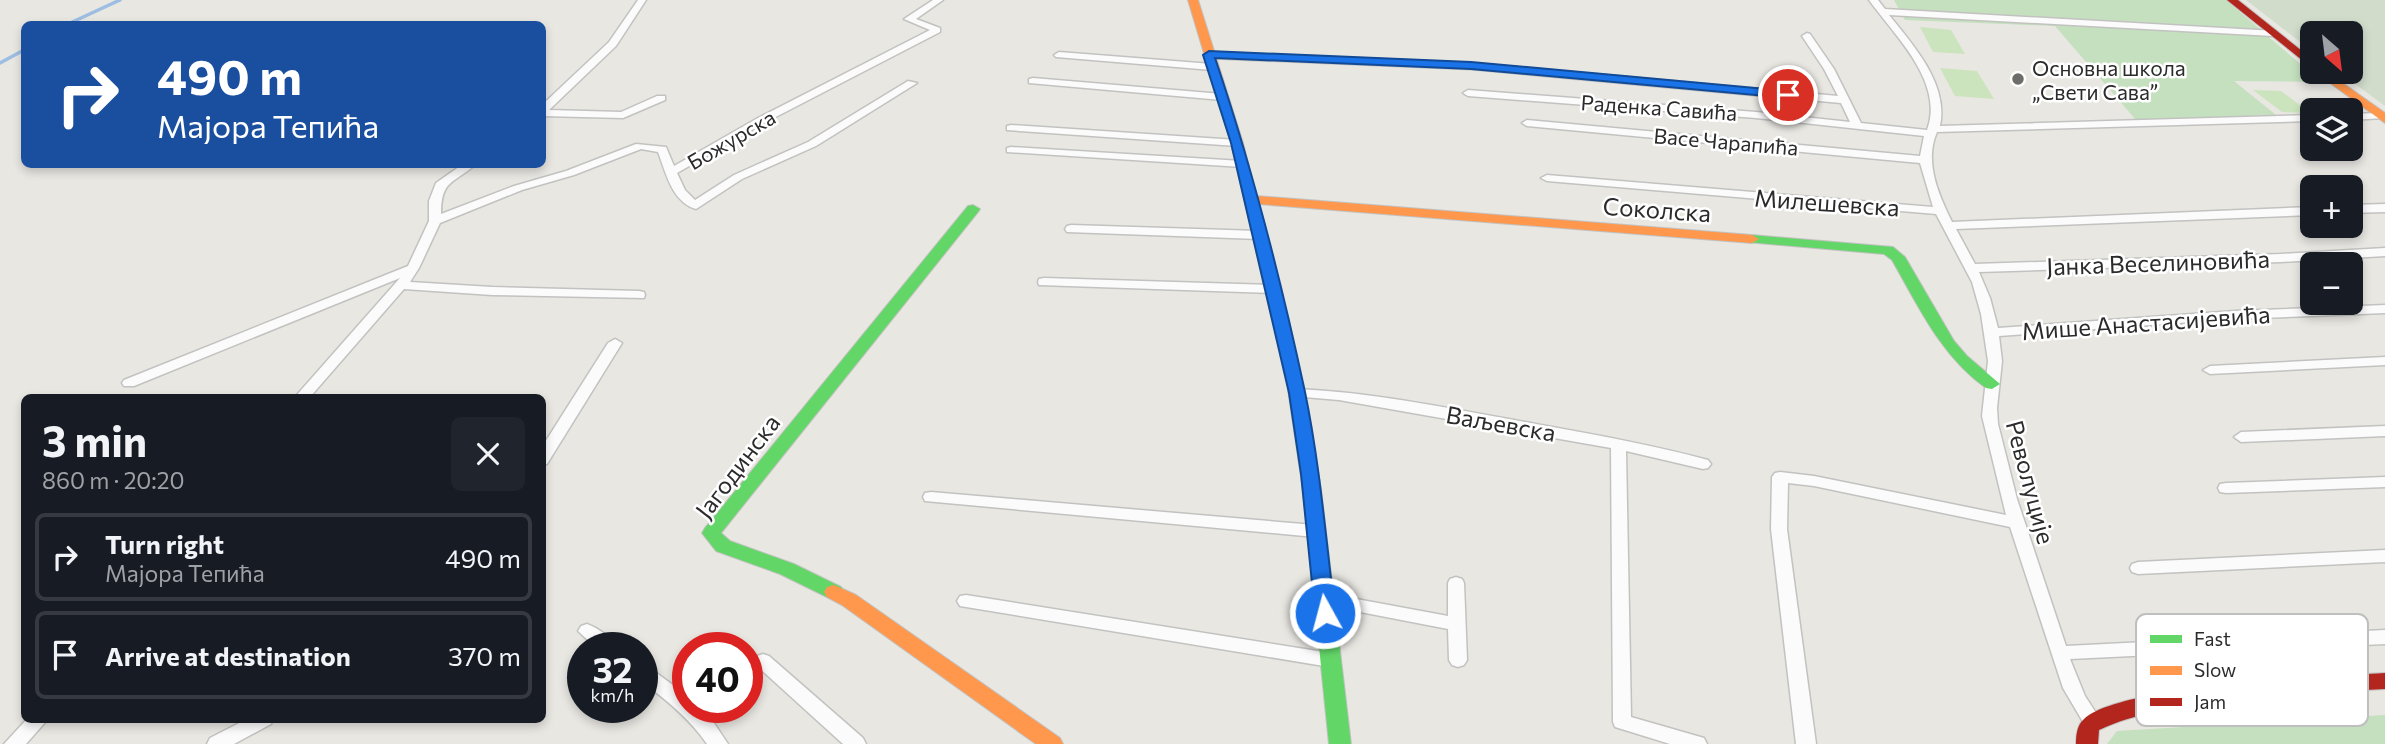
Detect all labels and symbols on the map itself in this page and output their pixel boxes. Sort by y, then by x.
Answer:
north arrow [2300,21,2362,84]
place label: Основна школа „Свети Сава” [2032,55,2186,104]
pin [1758,65,1818,125]
marker: Основна школа „Свети Сава” [2010,71,2026,87]
street label: Раденка Савића [1580,89,1738,125]
street label: Божурска [683,104,779,174]
street label: Васе Чарапића [1653,122,1799,160]
street label: Милешевска [1753,182,1901,222]
street label: Соколска [1602,191,1712,227]
street label: Јанка Веселиновића [2046,244,2270,280]
street label: Мише Анастасијевића [2021,299,2271,345]
street label: Ваљевска [1444,399,1558,447]
street label: Јагодинска [689,408,785,524]
street label: Револуције [2001,417,2061,547]
position arrow [1288,576,1362,650]
legend [2136,614,2368,726]
text: Fast [2194,627,2231,650]
speed limit sign: 40 [672,632,763,723]
text: Slow [2194,658,2236,681]
text: Jam [2194,690,2226,713]

